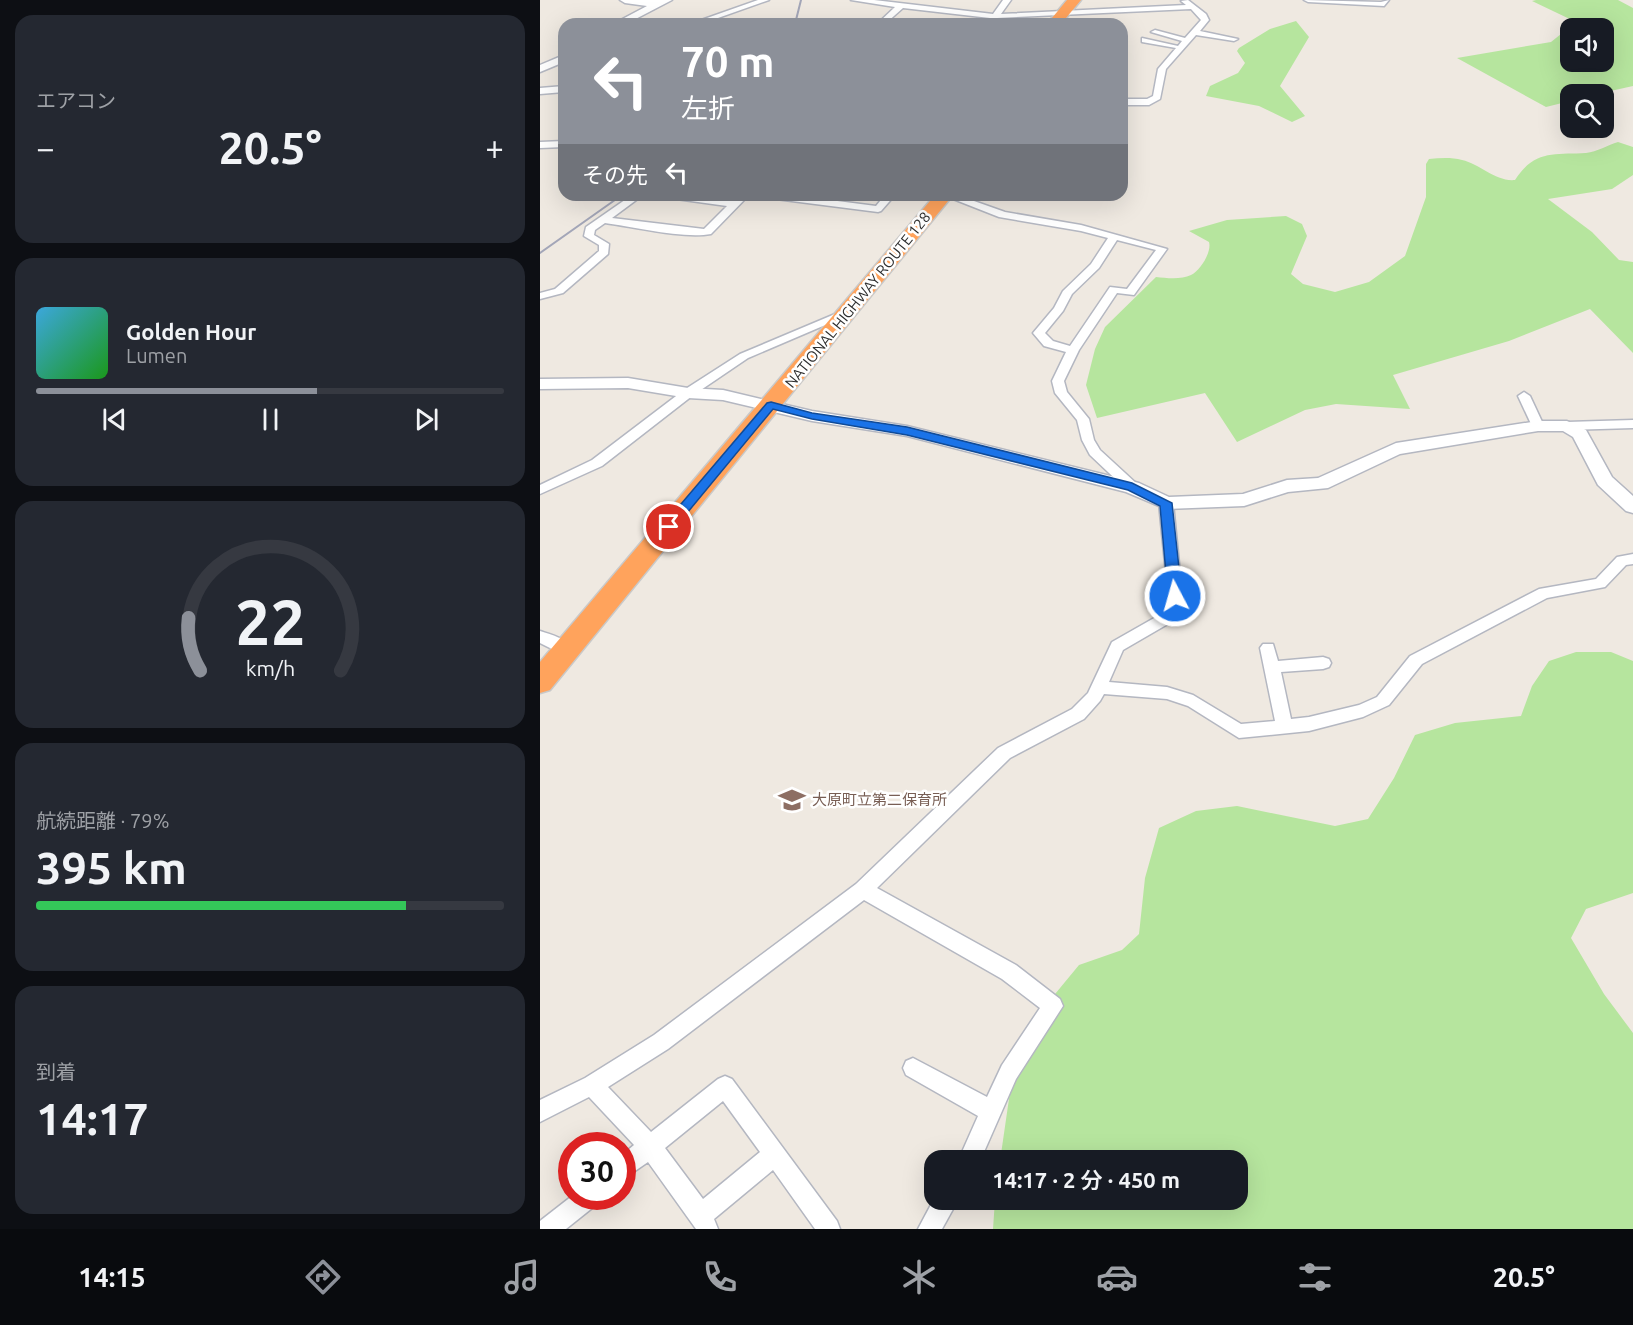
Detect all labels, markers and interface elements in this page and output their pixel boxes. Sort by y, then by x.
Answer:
map controls [1560,18,1614,138]
button: sound [1560,18,1614,72]
text: 70 m [681,38,775,85]
icon: left [582,42,660,120]
button: search [1560,84,1614,138]
text: エアコン [36,89,116,112]
text: 左折 [681,93,735,123]
text: 20.5° [218,122,322,173]
text: − [36,129,55,166]
text: + [485,129,504,166]
icon: left [660,156,693,189]
text: その先 [582,162,648,187]
street label: NATIONAL HIGHWAY ROUTE 128 [781,208,934,391]
text: Golden Hour [126,319,256,344]
text: Lumen [126,344,187,367]
icon: previous [98,403,131,436]
icon: pause [254,403,287,436]
icon: next [410,403,443,436]
pin [643,501,694,552]
icon: arrive [652,510,685,543]
position arrow [1143,564,1207,628]
text: 22 [235,588,305,658]
text: km/h [245,657,295,681]
school or university icon: 大原町立第二保育所 [777,785,807,815]
place label: 大原町立第二保育所 [812,791,947,808]
text: 航続距離 · 79% [36,809,169,832]
text: 395 km [36,842,187,893]
text: 到着 [36,1060,76,1083]
text: 14:17 [36,1093,149,1144]
speed limit sign: 30 [558,1132,636,1210]
text: 14:17 · 2 分 · 450 m [992,1167,1180,1192]
icon: directions [302,1256,344,1298]
icon: music [501,1256,543,1298]
icon: phone [699,1256,741,1298]
icon: climate [898,1256,940,1298]
icon: car [1096,1256,1138,1298]
icon: filters [1294,1256,1336,1298]
text: 14:15 [78,1262,146,1292]
text: 20.5° [1493,1262,1555,1292]

